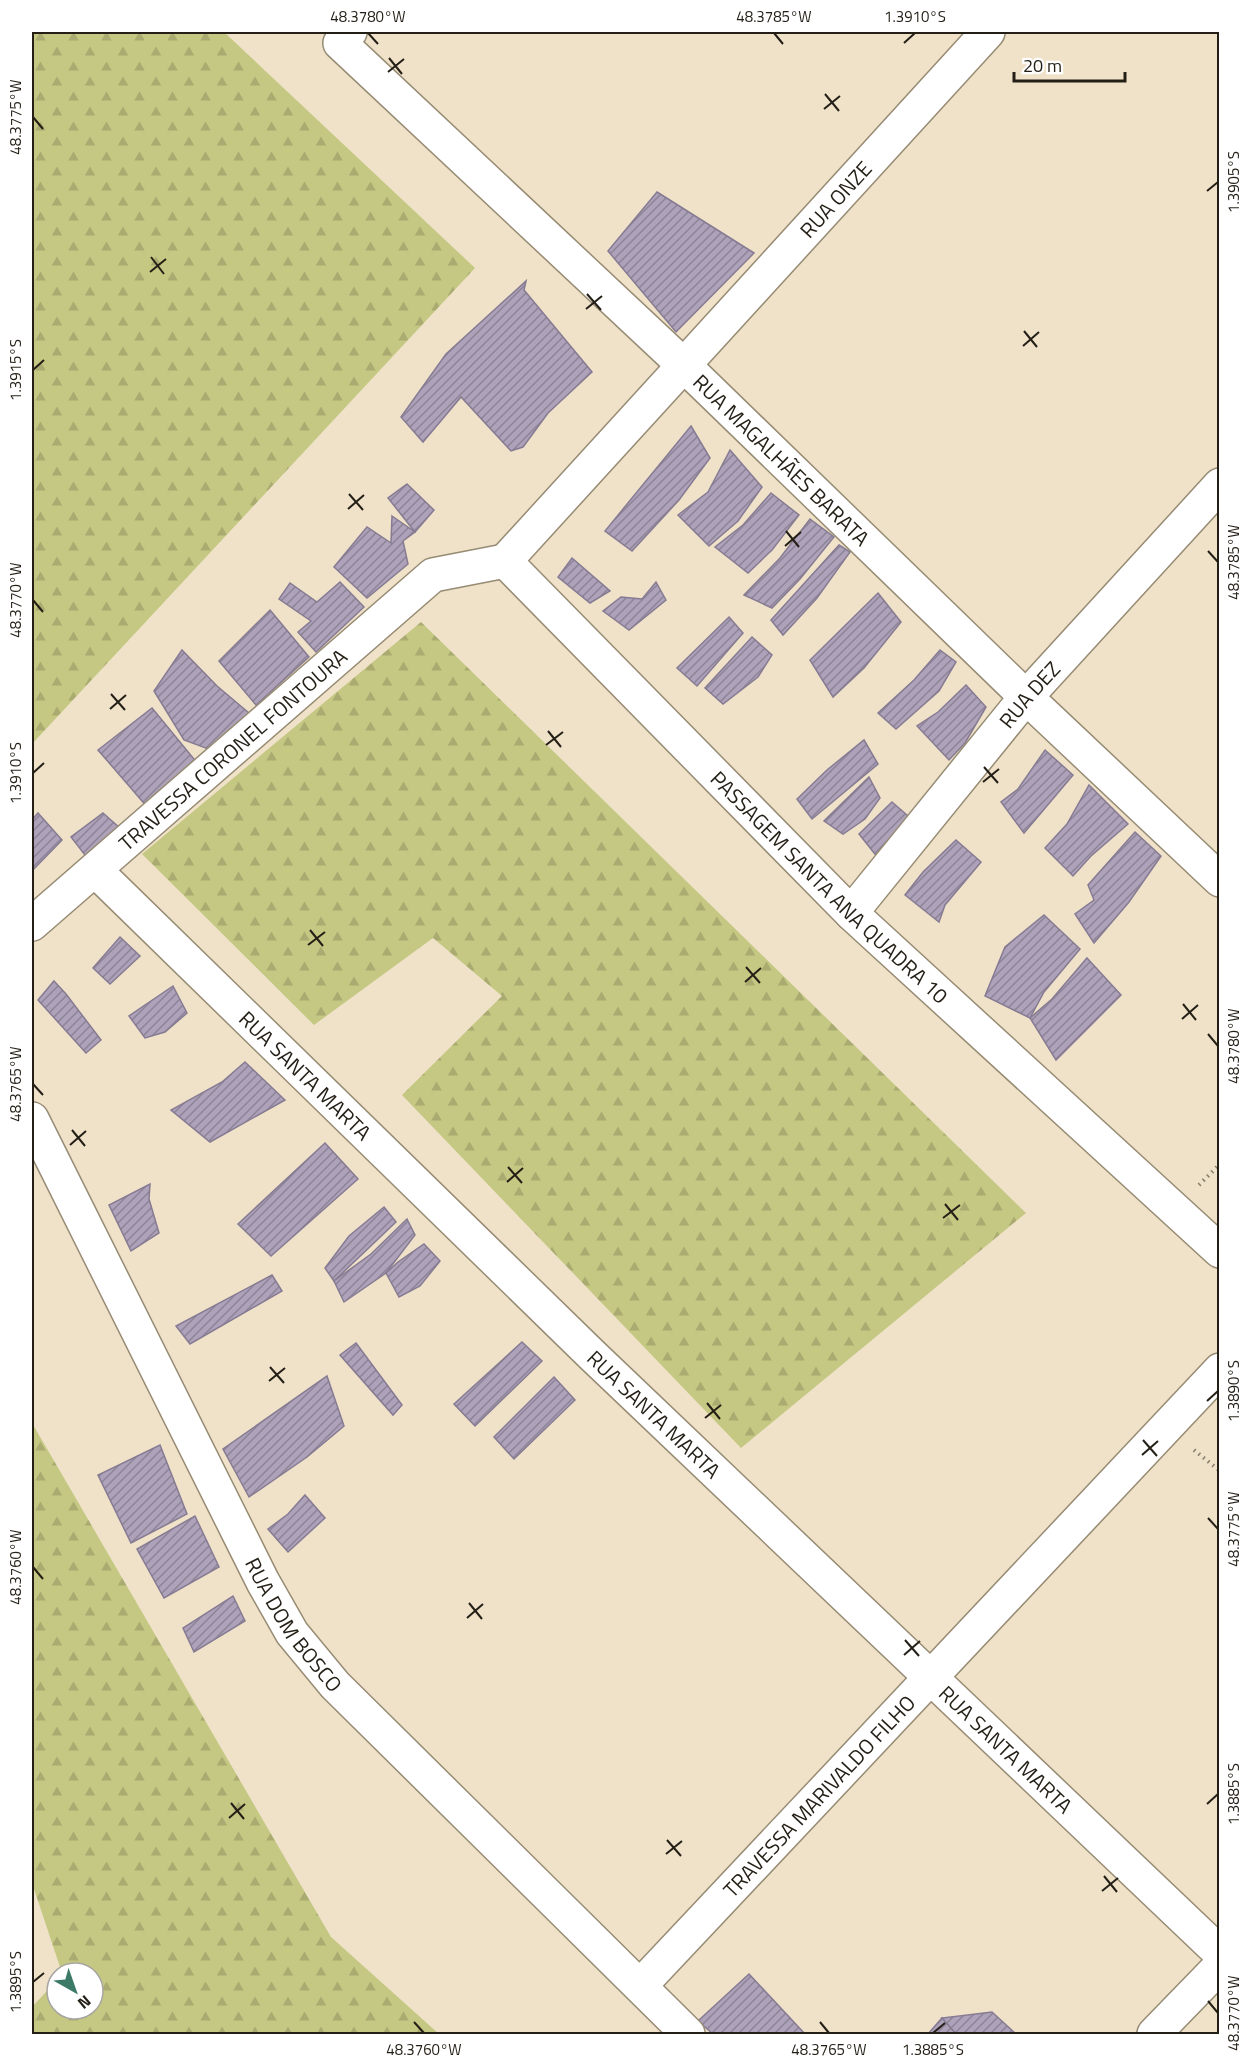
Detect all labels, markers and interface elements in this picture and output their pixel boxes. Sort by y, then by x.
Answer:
text: 48.3780°W [330,5,406,28]
text: 48.3785°W [736,5,812,28]
text: 1.3910°S [884,5,946,28]
scale bar [1014,45,1125,83]
text: 20 m [1023,52,1062,79]
text: 48.3775°W [4,79,27,155]
text: 1.3905°S [1222,151,1245,213]
street label: RUA ONZE [792,153,879,245]
text: 1.3915°S [4,339,27,401]
street label: RUA MAGALHÃES BARATA [686,366,877,554]
text: 48.3785°W [1222,524,1245,600]
text: 48.3770°W [4,562,27,638]
street label: TRAVESSA CORONEL FONTOURA [111,640,354,858]
street label: RUA DEZ [991,654,1067,735]
text: 1.3910°S [4,742,27,804]
street label: PASSAGEM SANTA ANA QUADRA 10 [703,763,956,1011]
street label: RUA SANTA MARTA [232,1003,379,1148]
text: 48.3780°W [1222,1008,1245,1084]
text: 48.3765°W [4,1046,27,1122]
street label: RUA SANTA MARTA [580,1342,728,1486]
text: 1.3890°S [1222,1360,1245,1422]
text: 48.3775°W [1222,1491,1245,1567]
text: 48.3760°W [4,1529,27,1605]
street label: RUA DOM BOSCO [237,1552,350,1699]
street label: RUA SANTA MARTA [932,1678,1080,1821]
street label: TRAVESSA MARIVALDO FILHO [715,1687,923,1905]
text: 1.3885°S [1222,1763,1245,1825]
text: 1.3895°S [4,1951,27,2013]
north arrow [45,1961,105,2021]
text: 48.3770°W [1222,1975,1245,2051]
text: N [73,1990,97,2015]
text: 48.3760°W [386,2038,462,2061]
text: 48.3765°W [791,2038,867,2061]
text: 1.3885°S [902,2038,964,2061]

